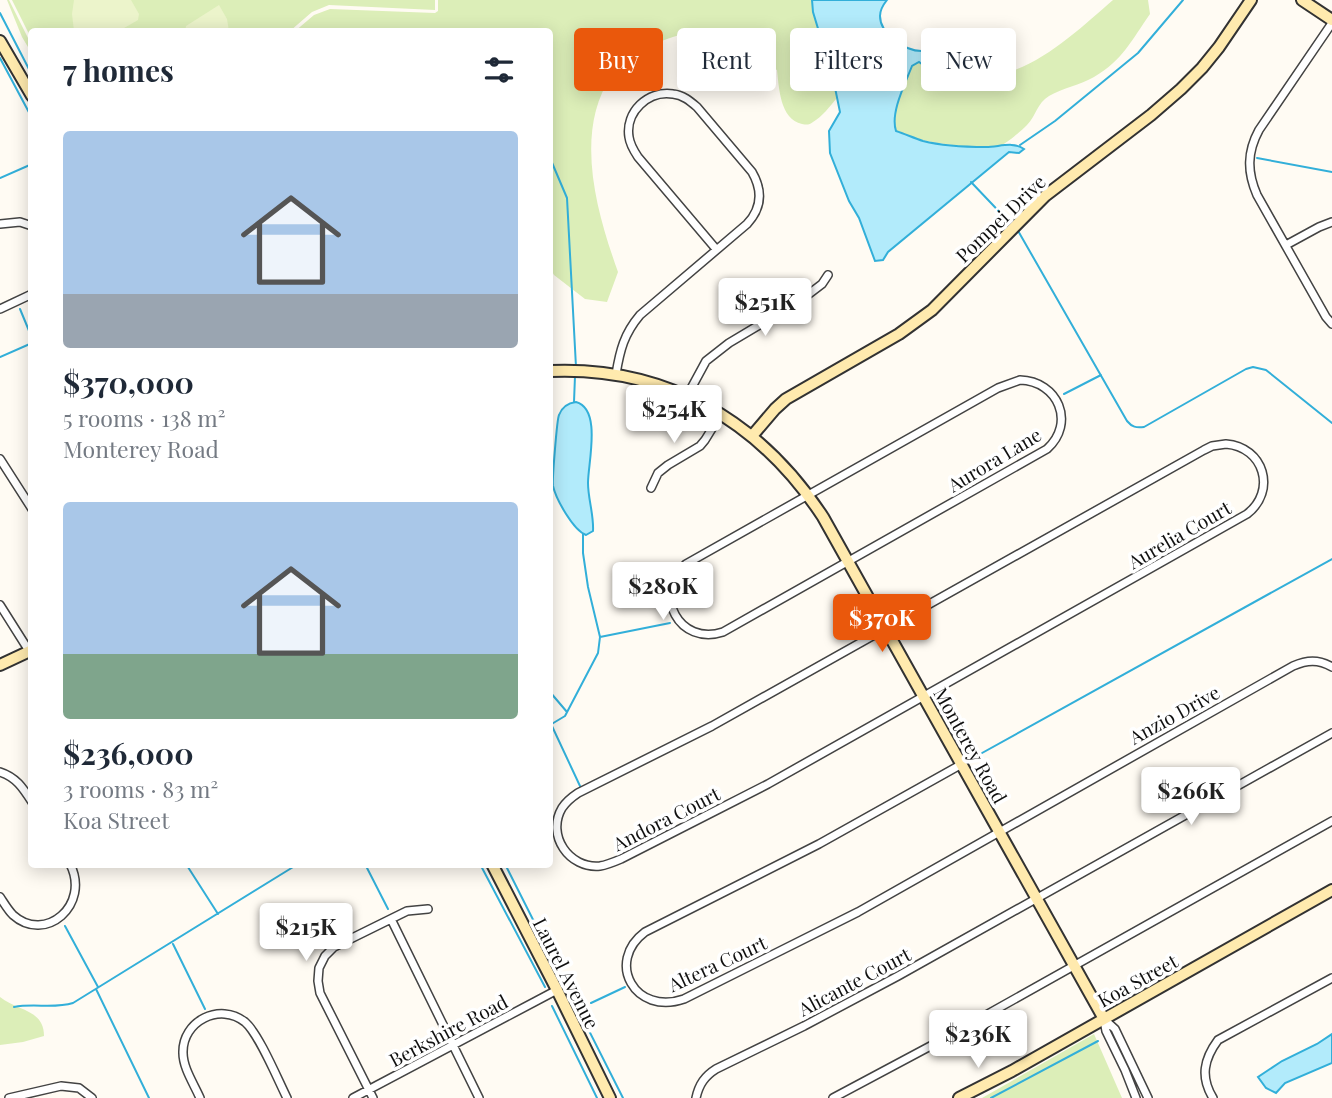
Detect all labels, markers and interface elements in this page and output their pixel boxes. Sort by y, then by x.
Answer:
chip: Buy [574,28,663,91]
chip: Rent [677,28,776,91]
chip: Filters [790,28,907,91]
chip: New [921,28,1016,91]
text: 7 homes [63,50,174,90]
icon: filters [480,51,518,89]
street label: Pompei Drive [949,168,1051,268]
icon: home [228,177,354,303]
pin: $251K [716,278,814,338]
text: $251K [734,285,796,316]
text: $370,000 [63,362,194,402]
pin: $254K [625,386,723,445]
text: $254K [642,392,706,423]
text: 5 rooms · 138 m² [63,402,226,433]
street label: Aurora Lane [941,421,1046,498]
text: Monterey Road [63,433,219,464]
street label: Aurelia Court [1122,494,1235,574]
icon: home [228,548,354,674]
pin: $280K [614,562,712,622]
text: $280K [628,569,698,600]
pin: $370K [833,594,931,654]
text: $370K [849,601,915,632]
street label: Anzio Drive [1123,678,1224,750]
street label: Monterey Road [928,682,1014,808]
text: $236,000 [63,733,194,773]
pin: $266K [1142,768,1240,827]
text: 3 rooms · 83 m² [63,773,218,804]
text: $266K [1157,774,1225,805]
street label: Andora Court [607,780,724,857]
text: Koa Street [63,804,169,835]
pin: $215K [257,904,355,963]
text: $215K [276,910,336,941]
street label: Laurel Avenue [528,913,606,1033]
street label: Altera Court [663,929,771,998]
street label: Alicante Court [792,940,915,1022]
street label: Koa Street [1092,947,1182,1013]
street label: Berkshire Road [384,988,512,1072]
pin: $236K [929,1010,1027,1070]
text: $236K [945,1017,1011,1048]

